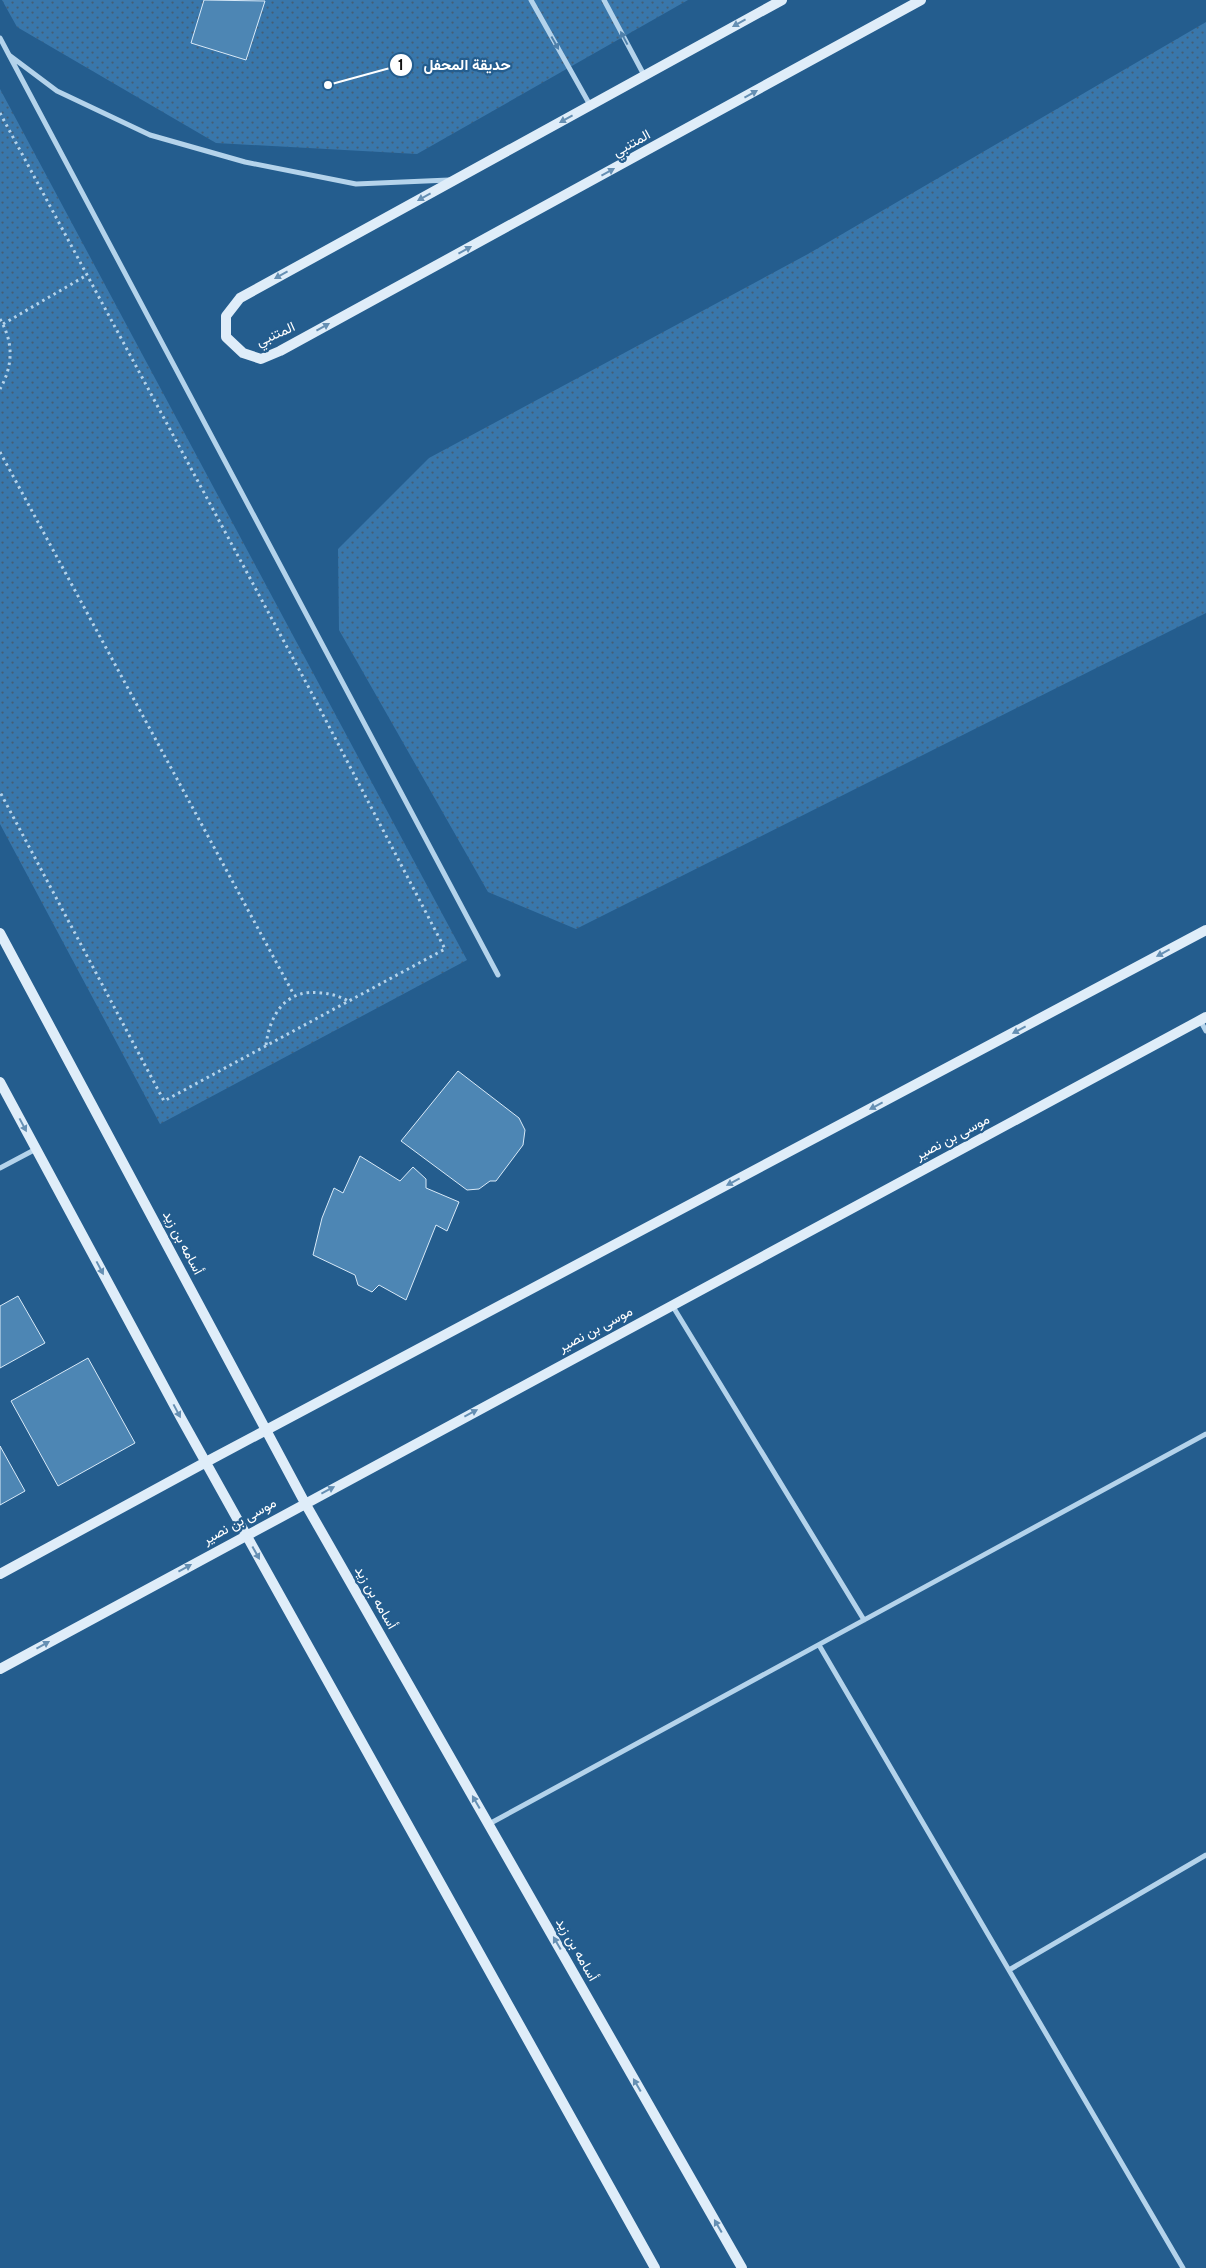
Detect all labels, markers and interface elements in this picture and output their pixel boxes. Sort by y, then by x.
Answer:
one-way arrow [732,19,746,28]
one-way arrow [620,30,628,45]
one-way arrow [551,35,559,50]
callout: حديقة المحفل [388,50,520,80]
text: 1 [398,57,404,76]
text: حديقة المحفل [423,57,511,76]
one-way arrow [744,90,758,98]
one-way arrow [559,114,572,123]
street label: المتنبي [610,127,655,163]
one-way arrow [601,168,615,176]
one-way arrow [416,193,431,201]
one-way arrow [458,246,473,254]
one-way arrow [274,271,288,280]
street label: المتنبي [254,319,299,353]
one-way arrow [316,323,329,332]
one-way arrow [1156,949,1170,957]
one-way arrow [1012,1026,1027,1034]
one-way arrow [869,1102,883,1110]
street label: موسى بن نصير [912,1111,993,1165]
one-way arrow [19,1117,27,1132]
one-way arrow [725,1178,740,1186]
street label: أسامه بن زيد [158,1208,206,1278]
one-way arrow [96,1260,104,1275]
street label: موسى بن نصير [555,1303,636,1357]
one-way arrow [173,1404,181,1418]
one-way arrow [464,1409,479,1417]
one-way arrow [321,1486,336,1494]
street label: موسى بن نصير [199,1495,280,1550]
one-way arrow [252,1545,260,1560]
one-way arrow [179,1563,192,1572]
street label: أسامه بن زيد [350,1563,400,1633]
one-way arrow [36,1641,49,1650]
one-way arrow [472,1795,480,1810]
street label: أسامه بن زيد [551,1915,601,1985]
one-way arrow [552,1937,561,1950]
one-way arrow [633,2077,641,2092]
one-way arrow [713,2219,722,2232]

